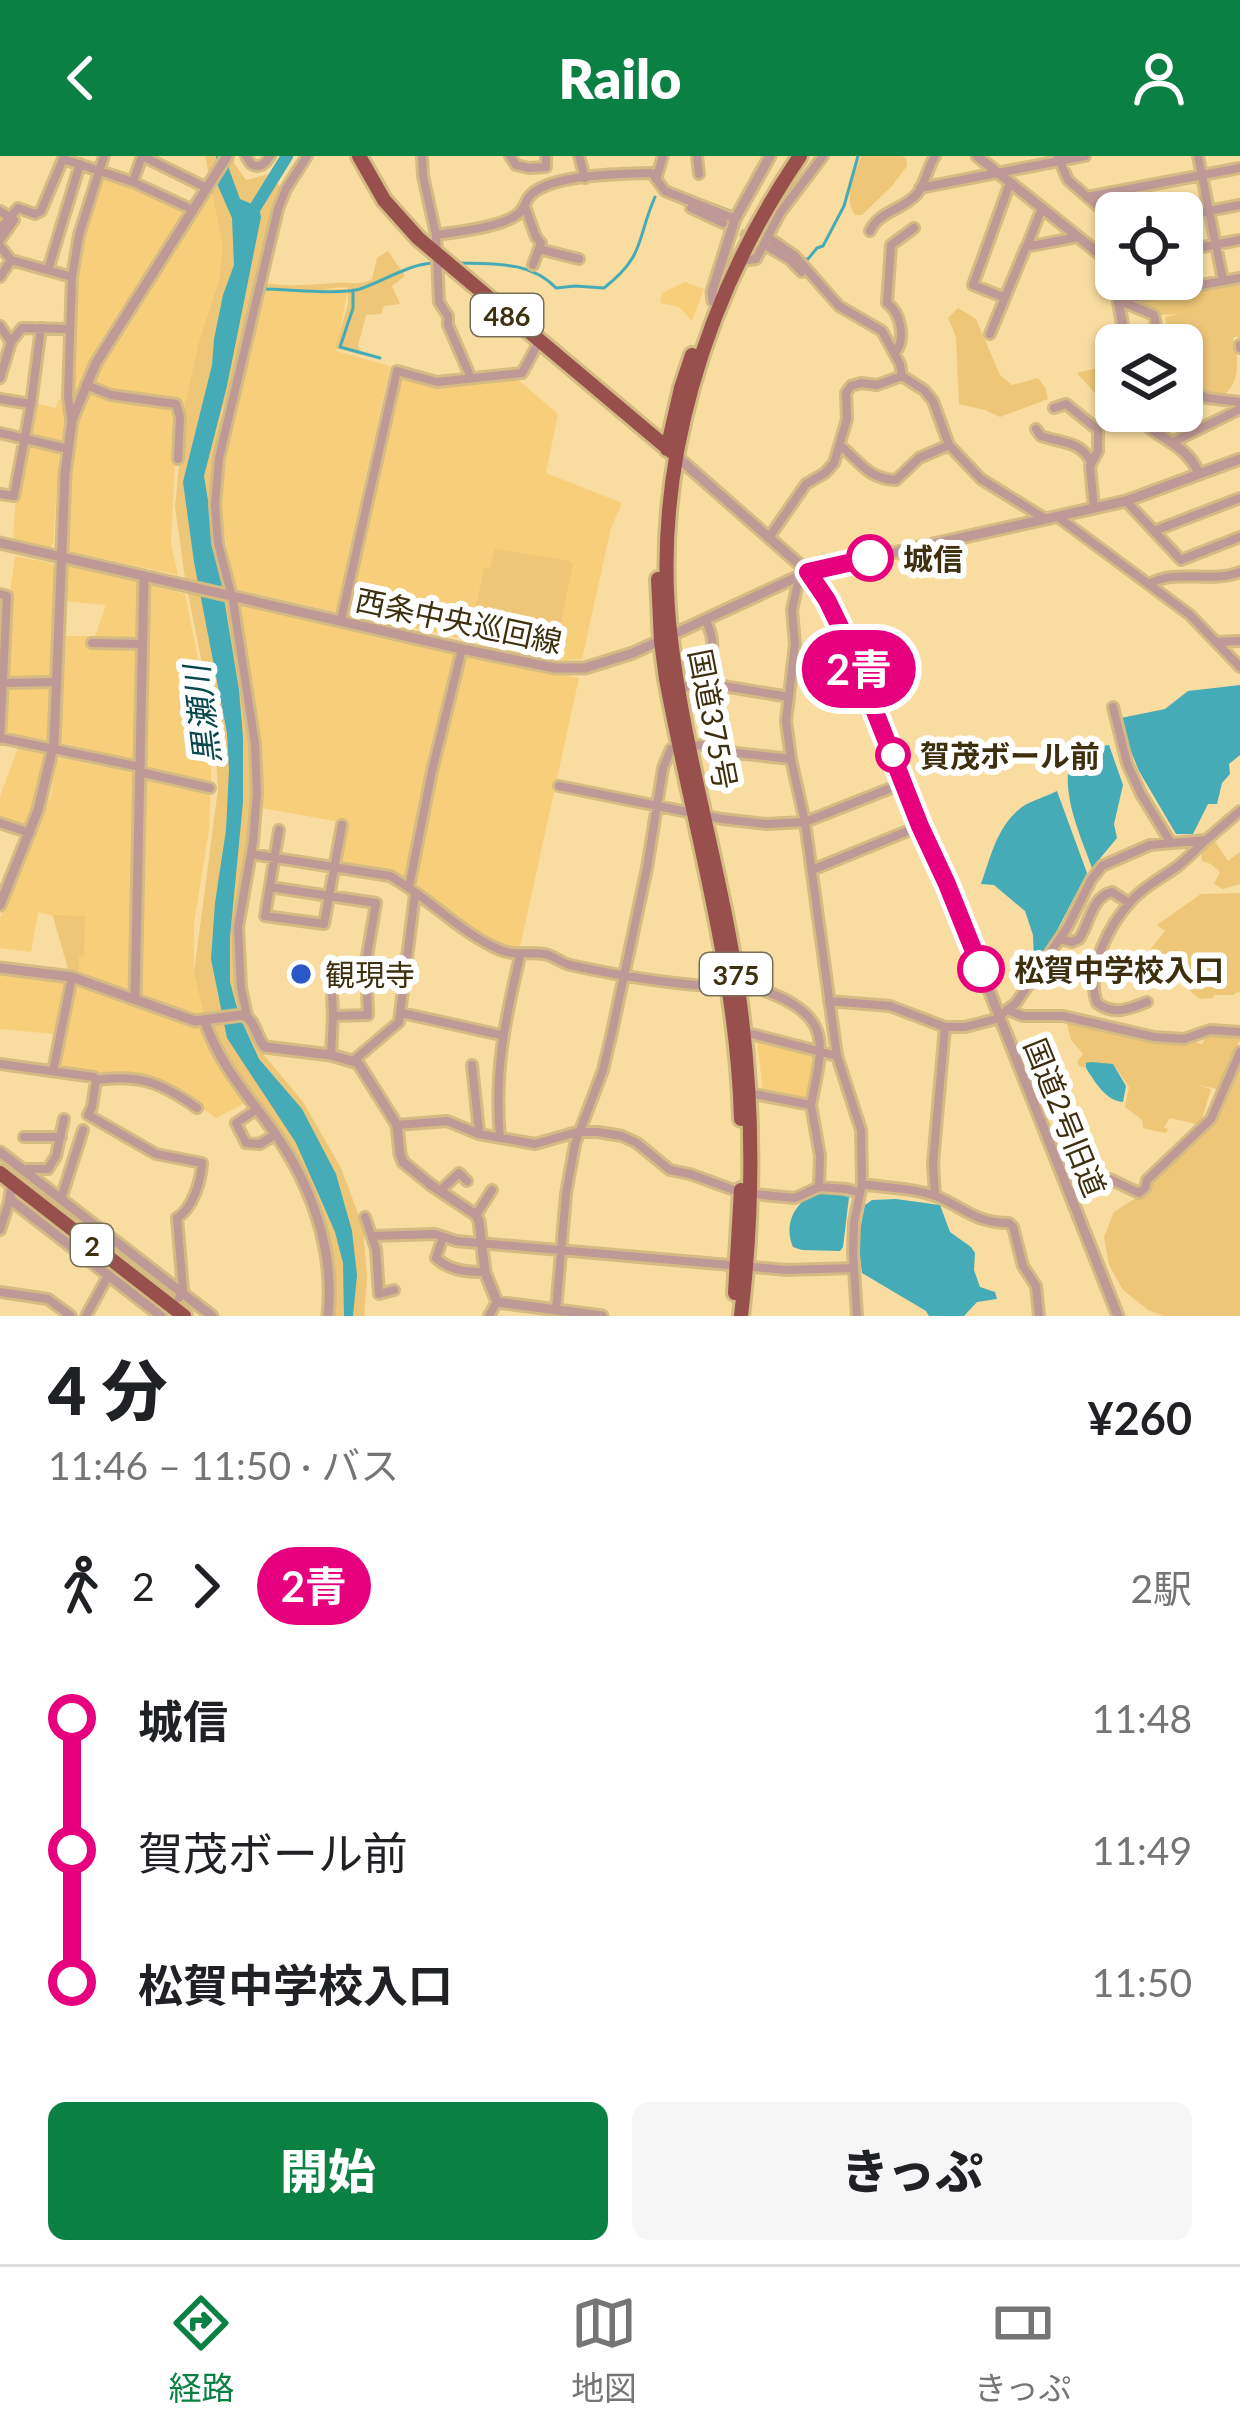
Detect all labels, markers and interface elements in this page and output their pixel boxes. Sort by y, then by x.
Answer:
icon: back [48,45,114,111]
icon: person [1126,45,1192,111]
text: Railo [559,46,681,111]
map controls [1095,192,1203,432]
button: locate [1095,192,1203,300]
road number: 486 [471,294,543,336]
button: layers [1095,324,1203,432]
marker: 城信 [848,536,892,580]
place label: 城信 [903,540,963,576]
street label: 西条中央巡回線 [353,581,565,659]
line badge: 2青 [805,630,913,708]
text: 2青 [826,644,892,694]
street label: 国道375号 [683,646,745,792]
water label: 黒瀬川 [175,660,227,767]
place label: 賀茂ボール前 [920,737,1100,773]
marker: 賀茂ボール前 [877,739,909,771]
marker: 松賀中学校入口 [959,947,1003,991]
place label: 松賀中学校入口 [1014,951,1224,987]
road number: 375 [700,953,772,995]
place label: 観現寺 [325,956,415,992]
marker: 観現寺 [288,961,314,987]
street label: 国道2号旧道 [1018,1033,1114,1201]
road number: 2 [71,1224,113,1266]
text: 4 分 [48,1350,168,1429]
text: ¥260 [1088,1391,1192,1445]
text: 11:46 – 11:50 · バス [48,1442,399,1488]
icon: walk [48,1553,114,1619]
icon: forward [173,1553,239,1619]
text: 2青 [281,1561,347,1611]
text: 2 [132,1563,155,1609]
text: 2駅 [1130,1565,1192,1611]
text: 城信 [138,1694,228,1748]
text: 11:48 [1092,1695,1192,1741]
text: 賀茂ボール前 [138,1826,408,1880]
text: 11:49 [1092,1827,1192,1873]
text: 松賀中学校入口 [138,1958,453,2012]
text: 11:50 [1092,1959,1192,2005]
button: 開始 [48,2102,608,2240]
button: きっぷ [632,2102,1192,2240]
tab: 経路 [168,2290,234,2410]
tab: 地図 [571,2290,637,2410]
tab: きっぷ [974,2290,1072,2410]

